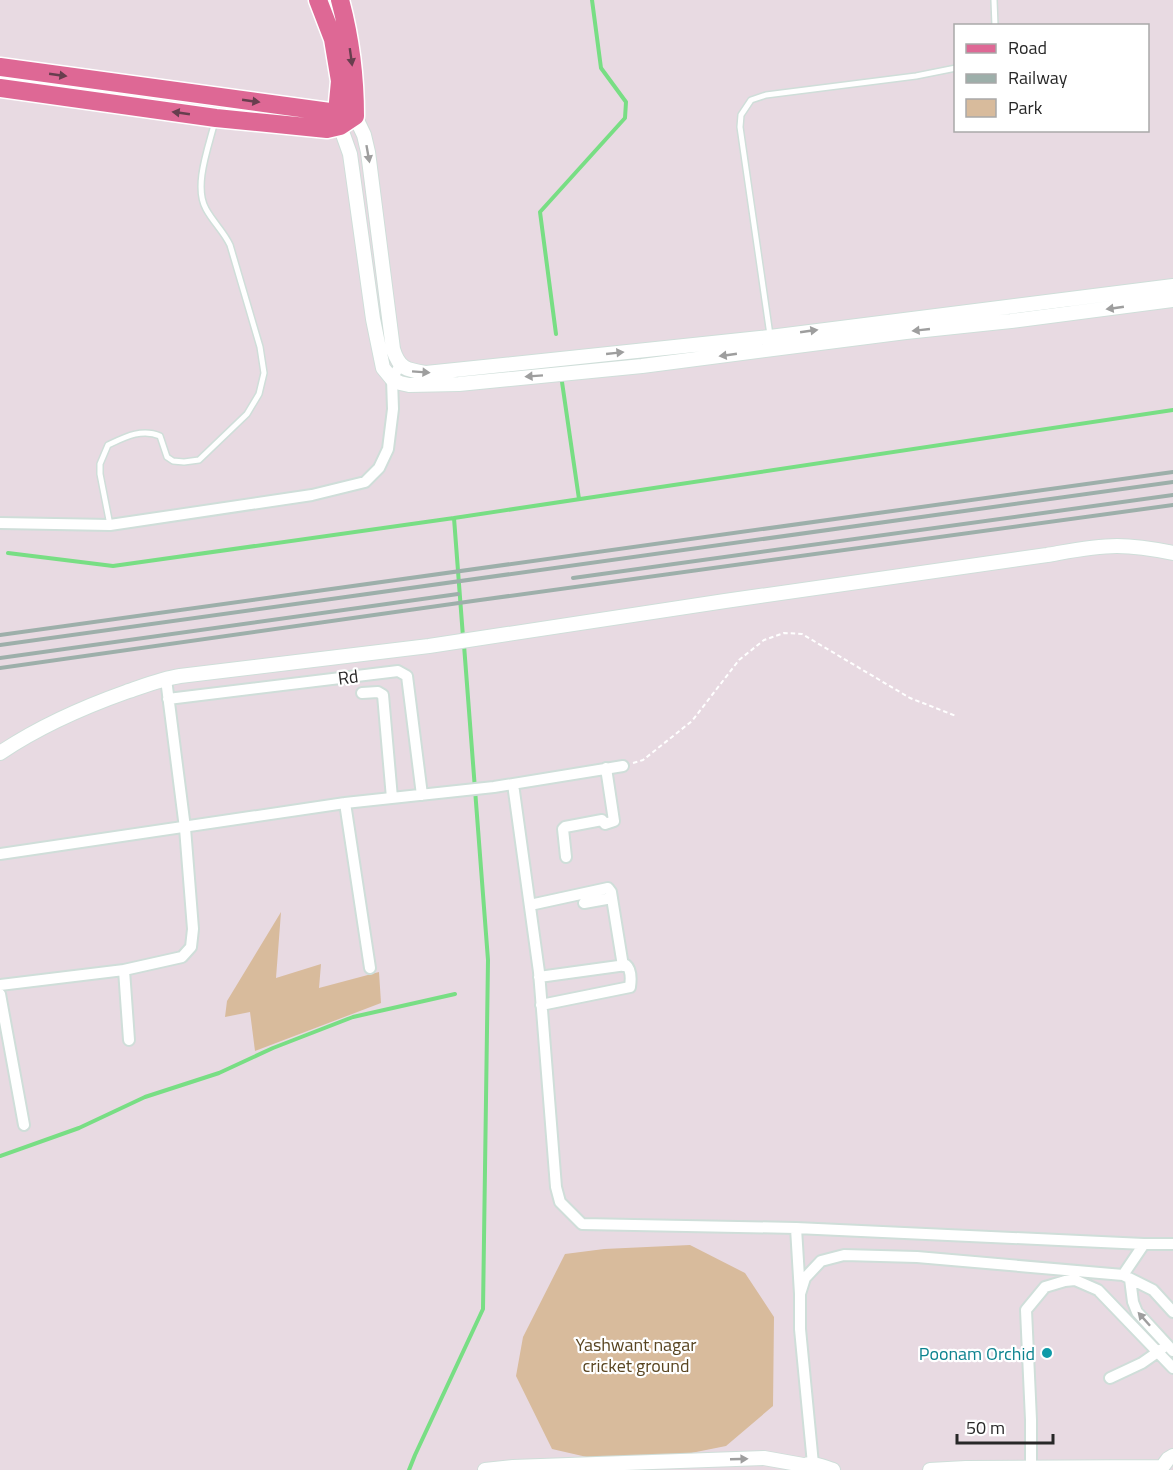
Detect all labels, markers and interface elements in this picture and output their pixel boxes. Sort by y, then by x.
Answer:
legend [954,24,1149,132]
text: Road [1008,34,1047,61]
one-way arrow [346,48,355,67]
text: Railway [1008,64,1068,91]
one-way arrow [49,70,68,79]
text: Park [1008,94,1043,121]
one-way arrow [242,97,261,106]
one-way arrow [172,108,191,117]
one-way arrow [364,145,373,164]
one-way arrow [1105,304,1124,313]
one-way arrow [912,325,931,335]
one-way arrow [799,327,818,336]
one-way arrow [606,348,625,358]
one-way arrow [718,350,737,359]
one-way arrow [412,367,431,376]
one-way arrow [525,371,544,381]
street label: Rd [336,662,360,692]
one-way arrow [1138,1312,1151,1327]
park label: Yashwant nagar cricket ground [575,1331,697,1379]
place label: Poonam Orchid [919,1340,1035,1367]
marker: Poonam Orchid [1040,1346,1054,1360]
scale bar [957,1407,1053,1445]
text: 50 m [966,1414,1005,1441]
one-way arrow [729,1455,748,1464]

